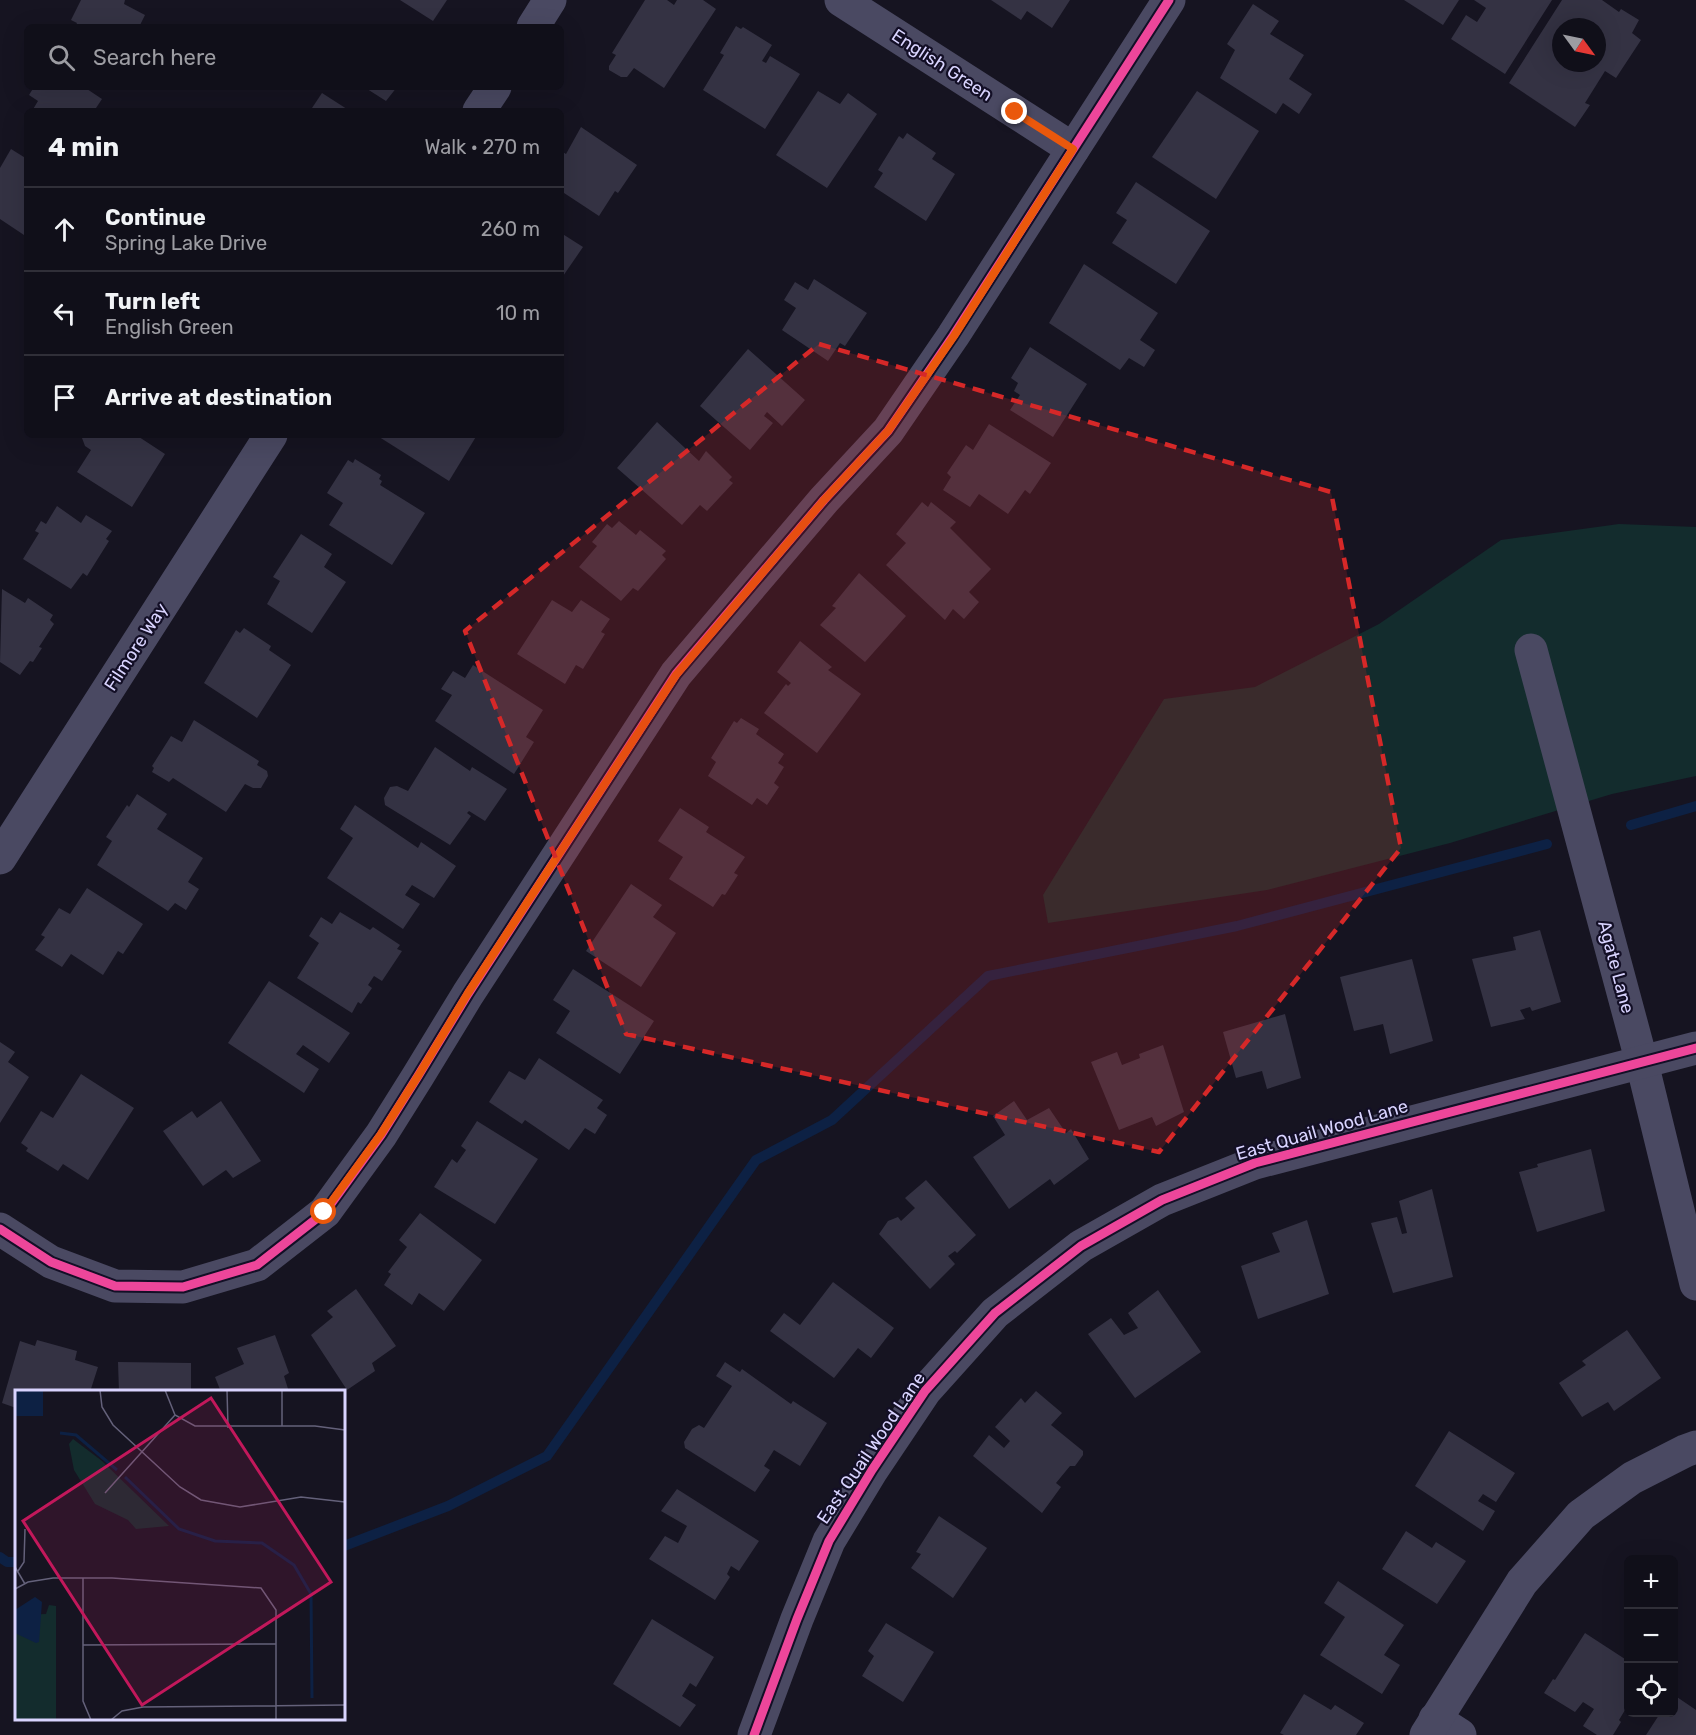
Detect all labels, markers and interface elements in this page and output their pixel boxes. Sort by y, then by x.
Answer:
north arrow [1552,18,1606,72]
search box [24,24,564,90]
street label: English Green [887,24,997,106]
icon: search [45,41,78,74]
text: Search here [93,44,216,71]
route end [1001,98,1027,124]
text: 4 min [48,132,119,163]
text: Walk · 270 m [425,135,540,159]
text: Continue [105,204,206,231]
icon: ahead [48,213,81,246]
text: 260 m [481,217,540,241]
text: Spring Lake Drive [105,231,267,255]
text: Turn left [105,288,200,315]
icon: left [48,297,81,330]
text: 10 m [496,301,540,325]
text: English Green [105,315,234,339]
icon: arrive [48,381,81,414]
text: Arrive at destination [105,384,332,411]
street label: Filmore Way [100,599,173,695]
street label: Agate Lane [1593,918,1639,1016]
street label: East Quail Wood Lane [1233,1095,1411,1165]
route start [310,1198,336,1224]
street label: East Quail Wood Lane [812,1368,930,1528]
inset map [15,1390,345,1720]
map controls [1624,1555,1678,1717]
button: + [1624,1555,1678,1609]
button: − [1624,1609,1678,1663]
button: locate [1624,1663,1678,1717]

